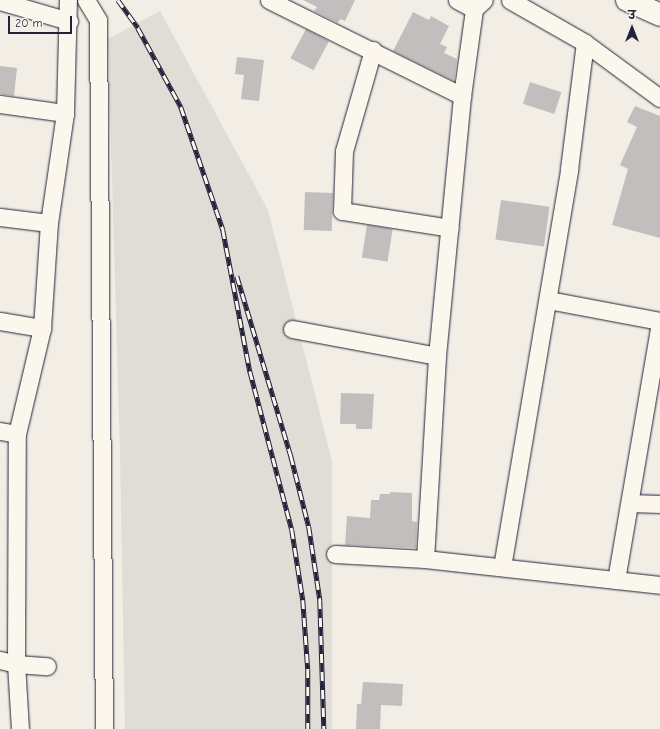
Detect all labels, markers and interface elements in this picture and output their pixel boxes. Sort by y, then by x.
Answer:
scale bar [10,8,74,34]
north arrow [612,8,652,48]
text: उ [628,9,636,22]
text: 20 m [15,16,43,30]

